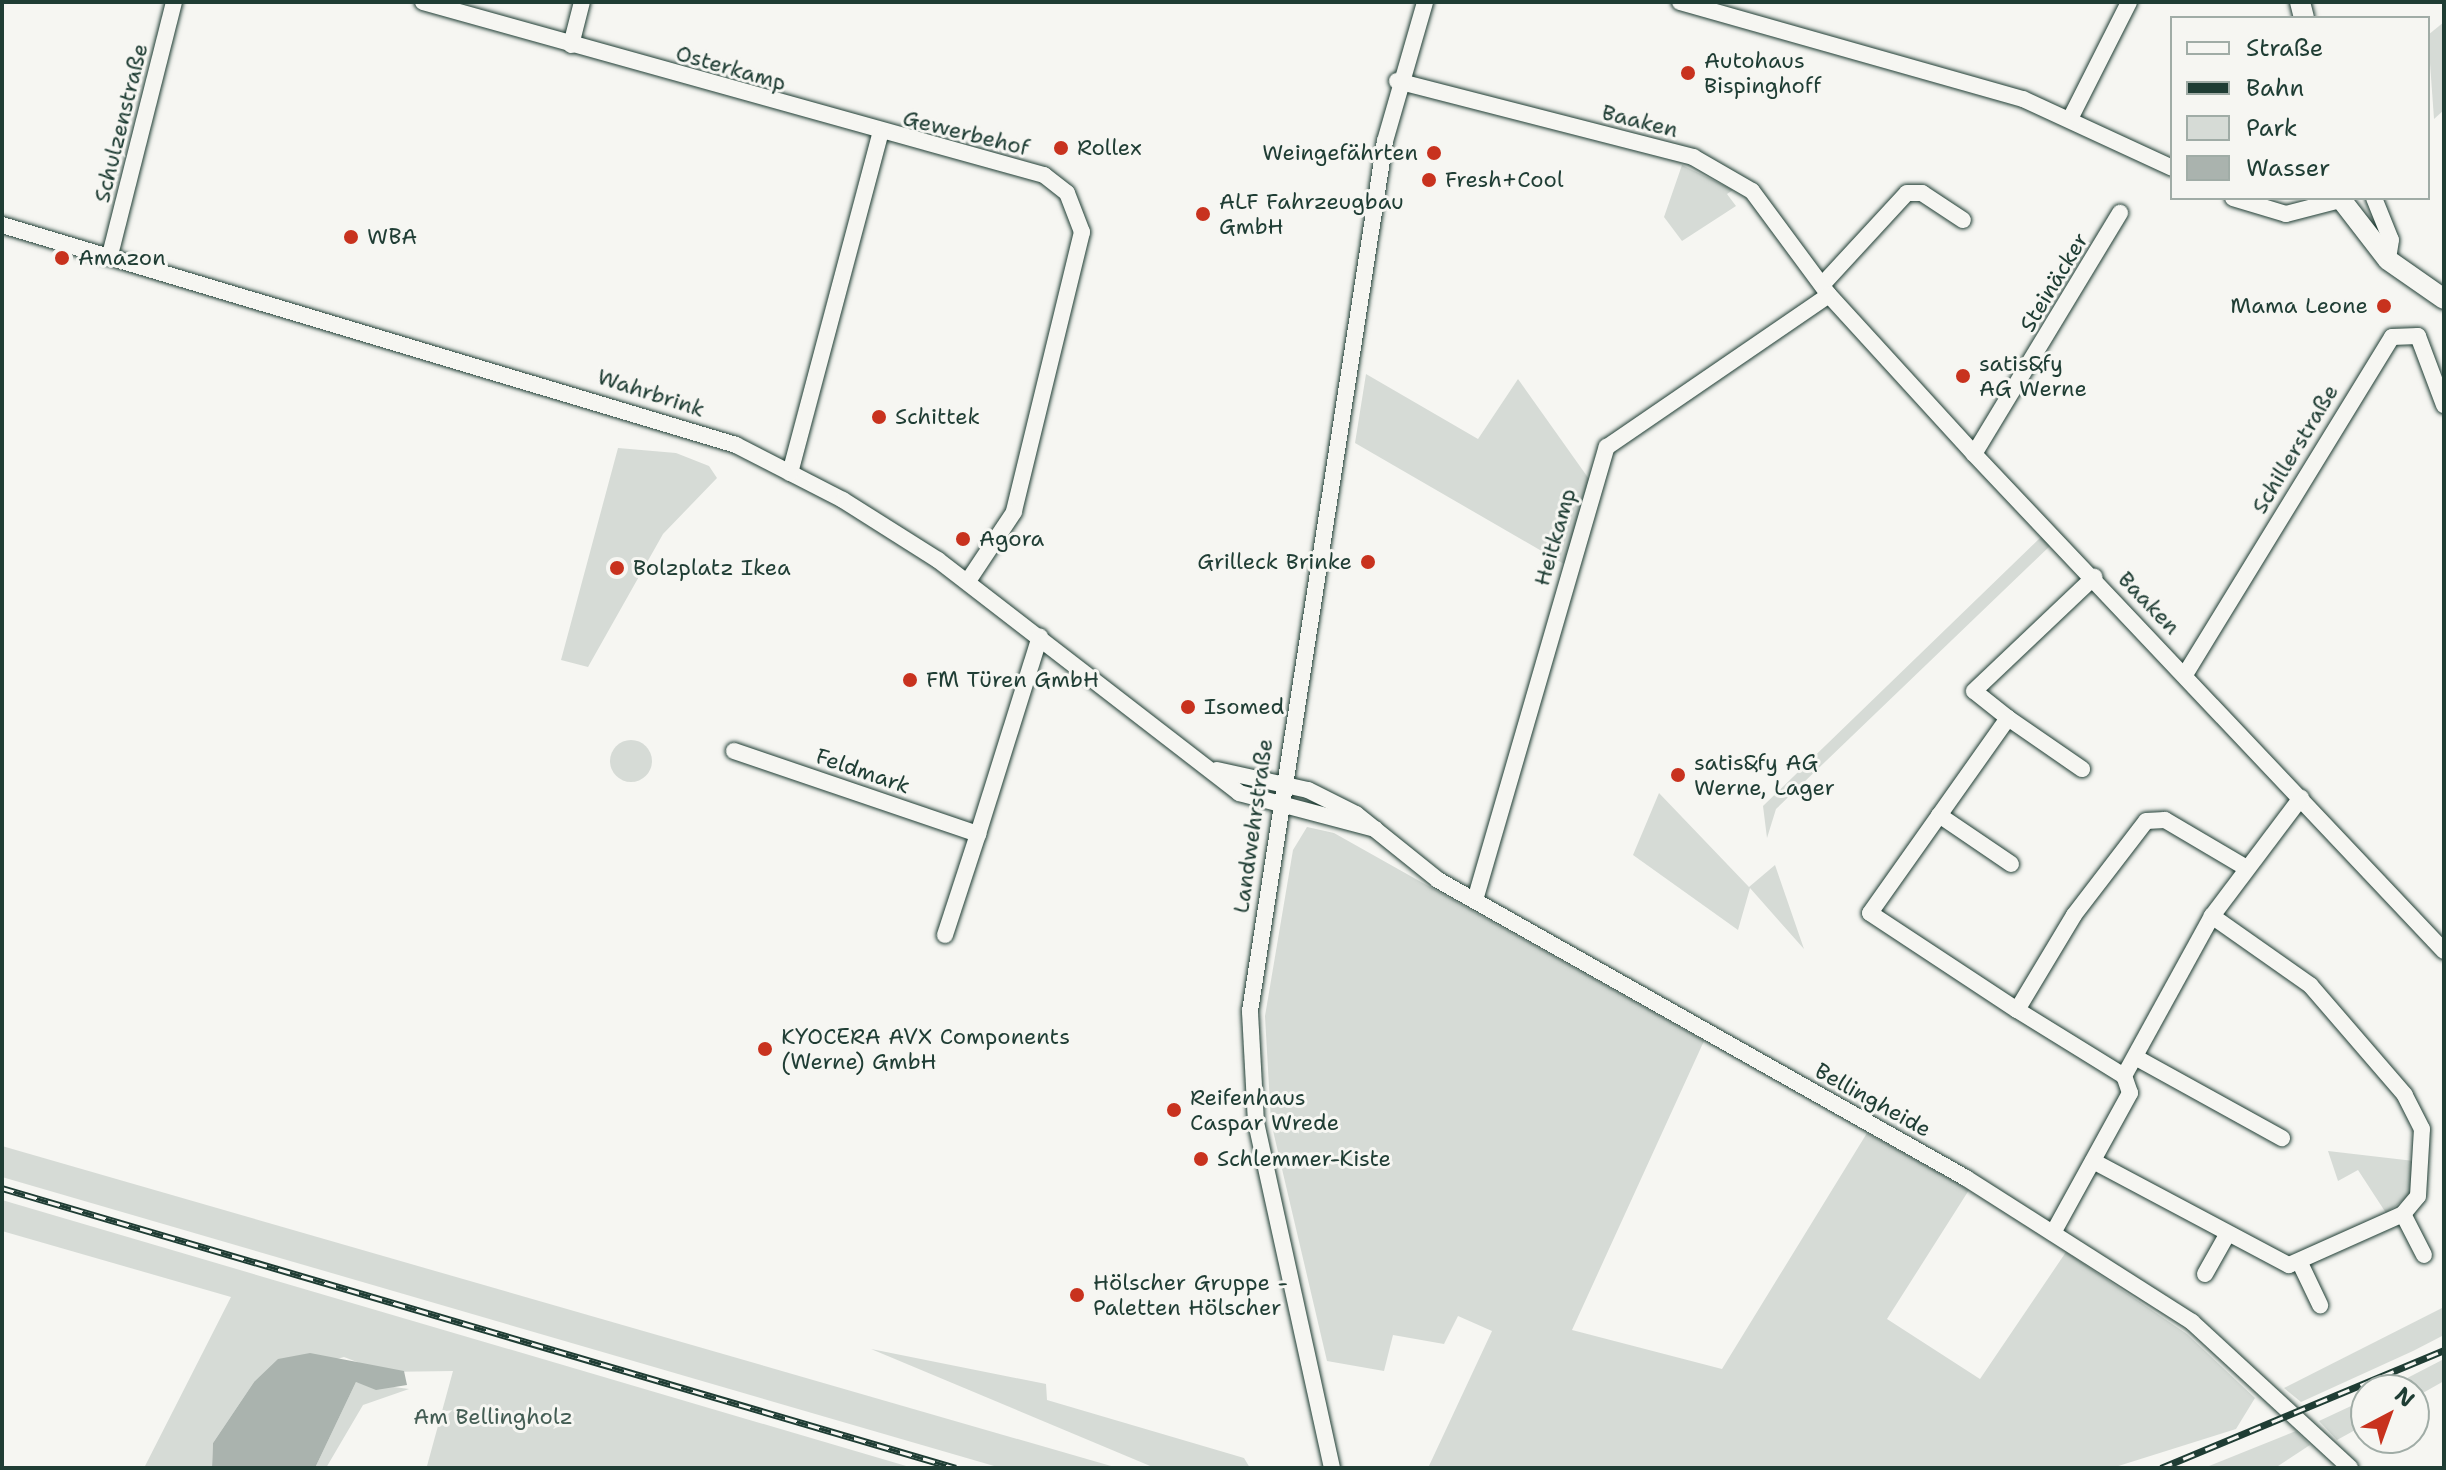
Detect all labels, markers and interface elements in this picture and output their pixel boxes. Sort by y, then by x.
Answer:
legend [2170,16,2430,200]
text: Straße [2246,32,2323,64]
street label: Osterkamp [673,40,789,96]
street label: Schulzenstraße [88,41,154,205]
place label: Autohaus Bispinghoff [1704,47,1821,98]
marker: Autohaus Bispinghoff [1679,64,1697,82]
text: Bahn [2246,72,2304,104]
street label: Baaken [1599,99,1681,143]
street label: Gewerbehof [900,105,1032,161]
text: Park [2246,112,2298,144]
place label: Rollex [1077,135,1142,161]
marker: Rollex [1052,139,1070,157]
place label: Weingefährten [1262,140,1418,166]
marker: Weingefährten [1425,144,1443,162]
text: Wasser [2246,152,2330,184]
place label: Fresh+Cool [1445,167,1564,193]
marker: Fresh+Cool [1420,171,1438,189]
place label: ALF Fahrzeugbau GmbH [1219,188,1404,240]
marker: ALF Fahrzeugbau GmbH [1194,205,1212,223]
place label: WBA [367,224,417,250]
marker: WBA [342,228,360,246]
street label: Steinäcker [2014,228,2094,336]
place label: Amazon [78,245,166,271]
marker: Amazon [53,249,71,267]
place label: Mama Leone [2230,293,2368,319]
marker: Mama Leone [2375,297,2393,315]
place label: satis&fy AG Werne [1979,350,2087,402]
street label: Wahrbrink [594,363,708,423]
marker: satis&fy AG Werne [1954,367,1972,385]
street label: Schillerstraße [2246,380,2344,518]
place label: Schittek [895,404,980,430]
marker: Schittek [870,408,888,426]
street label: Heitkamp [1529,485,1581,589]
place label: Agora [979,526,1044,552]
marker: Agora [954,530,972,548]
place label: Grilleck Brinke [1197,549,1352,575]
marker: Grilleck Brinke [1359,553,1377,571]
place label: Bolzplatz Ikea [633,555,791,581]
marker: Bolzplatz Ikea [608,559,626,577]
street label: Baaken [2113,566,2185,640]
place label: FM Türen GmbH [926,667,1099,693]
marker: FM Türen GmbH [901,671,919,689]
place label: Isomed [1204,694,1285,720]
marker: Isomed [1179,698,1197,716]
street label: Landwehrstraße [1228,737,1278,915]
street label: Feldmark [812,743,914,799]
place label: satis&fy AG Werne, Lager [1694,749,1835,800]
marker: satis&fy AG Werne, Lager [1669,766,1687,784]
place label: KYOCERA AVX Components (Werne) GmbH [781,1023,1070,1074]
marker: KYOCERA AVX Components (Werne) GmbH [756,1040,774,1058]
street label: Bellingheide [1810,1057,1936,1143]
place label: Reifenhaus Caspar Wrede [1190,1084,1339,1136]
marker: Reifenhaus Caspar Wrede [1165,1101,1183,1119]
place label: Schlemmer-Kiste [1217,1146,1391,1172]
marker: Schlemmer-Kiste [1192,1150,1210,1168]
place label: Hölscher Gruppe - Paletten Hölscher [1093,1269,1288,1320]
marker: Hölscher Gruppe - Paletten Hölscher [1068,1286,1086,1304]
north arrow [2350,1374,2430,1454]
text: N [2389,1380,2421,1414]
park label: Am Bellingholz [413,1404,573,1430]

